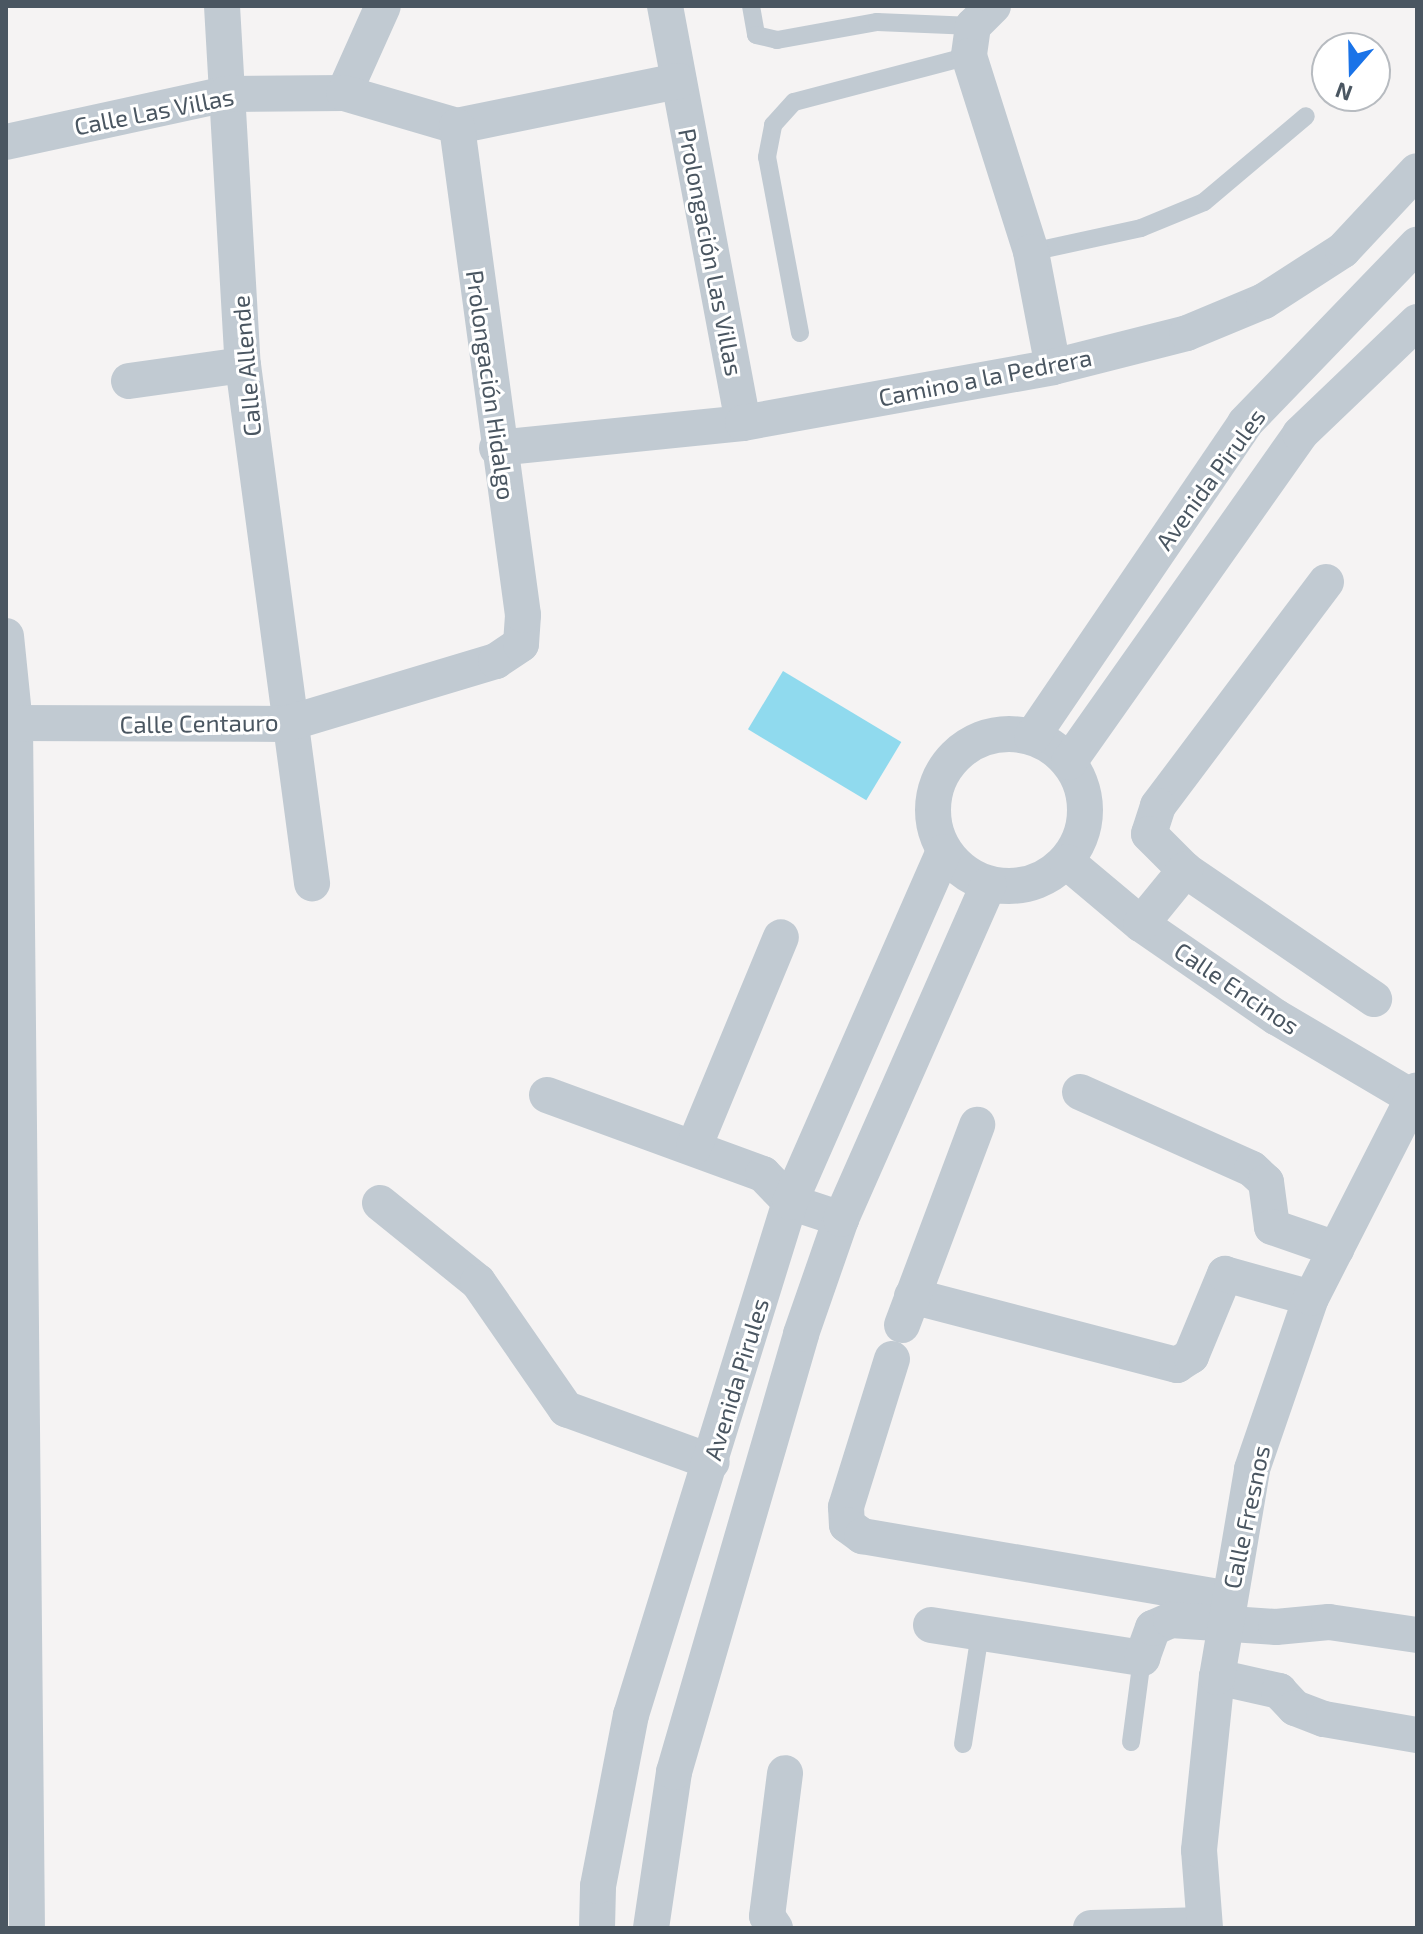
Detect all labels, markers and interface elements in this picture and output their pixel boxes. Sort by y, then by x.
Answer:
north arrow [1311,32,1391,112]
text: N [1332,78,1355,108]
street label: Calle Las Villas [71,81,237,141]
street label: Prolongación Las Villas [673,126,749,378]
street label: Prolongación Hidalgo [461,268,521,502]
street label: Calle Allende [225,294,267,438]
street label: Camino a la Pedrera [876,342,1094,412]
street label: Avenida Pirules [1149,403,1271,555]
street label: Calle Centauro [119,707,279,739]
street label: Calle Encinos [1169,936,1305,1040]
street label: Avenida Pirules [698,1295,774,1463]
street label: Calle Fresnos [1217,1443,1275,1591]

